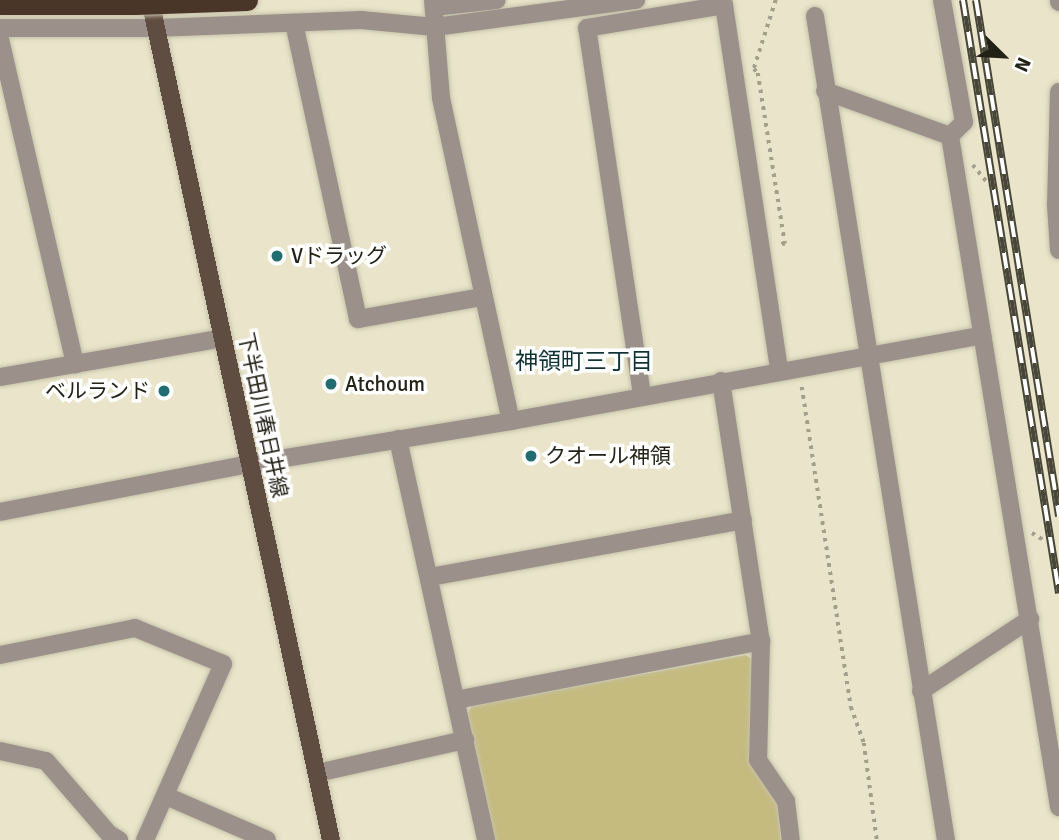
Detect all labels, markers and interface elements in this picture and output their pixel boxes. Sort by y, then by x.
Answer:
north arrow [968,21,1038,91]
text: N [1009,54,1036,75]
place label: Vドラッグ [291,243,387,269]
marker: Vドラッグ [269,248,285,264]
street label: 下半田川春日井線 [233,330,293,500]
district label: 神領町三丁目 [515,348,653,376]
place label: Atchoum [345,371,425,397]
marker: Atchoum [323,376,339,392]
place label: ベルランド [45,378,150,404]
marker: ベルランド [156,383,172,399]
place label: クオール神領 [545,443,671,469]
marker: クオール神領 [523,448,539,464]

